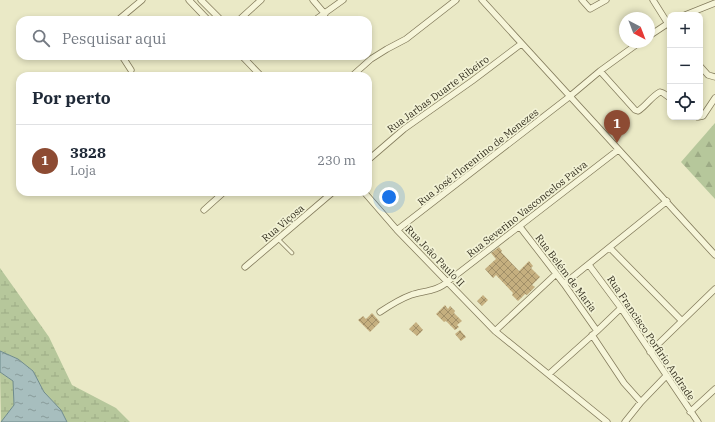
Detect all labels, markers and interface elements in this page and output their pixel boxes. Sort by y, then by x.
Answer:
north arrow [619,12,655,48]
map controls [667,12,703,120]
button: + [667,12,703,48]
search box [16,16,372,60]
icon: search [30,27,52,49]
text: Pesquisar aqui [62,29,166,48]
button: − [667,48,703,84]
street label: Rua Jarbas Duarte Ribeiro [385,52,492,135]
button: locate [667,84,703,120]
text: Por perto [32,87,111,109]
street label: Rua José Florentino de Menezes [415,106,541,208]
pin: 1 [604,110,630,143]
text: 3828 [70,143,106,162]
text: 1 [41,152,49,169]
text: 230 m [317,152,356,169]
street label: Rua Severino Vasconcelos Paiva [464,158,590,260]
text: Loja [70,162,96,179]
your location [379,187,399,207]
street label: Rua Viçosa [259,201,307,244]
street label: Rua João Paulo II [403,223,467,289]
street label: Rua Belém de Maria [533,232,600,315]
street label: Rua Francisco Porfirio Andrade [604,273,698,403]

